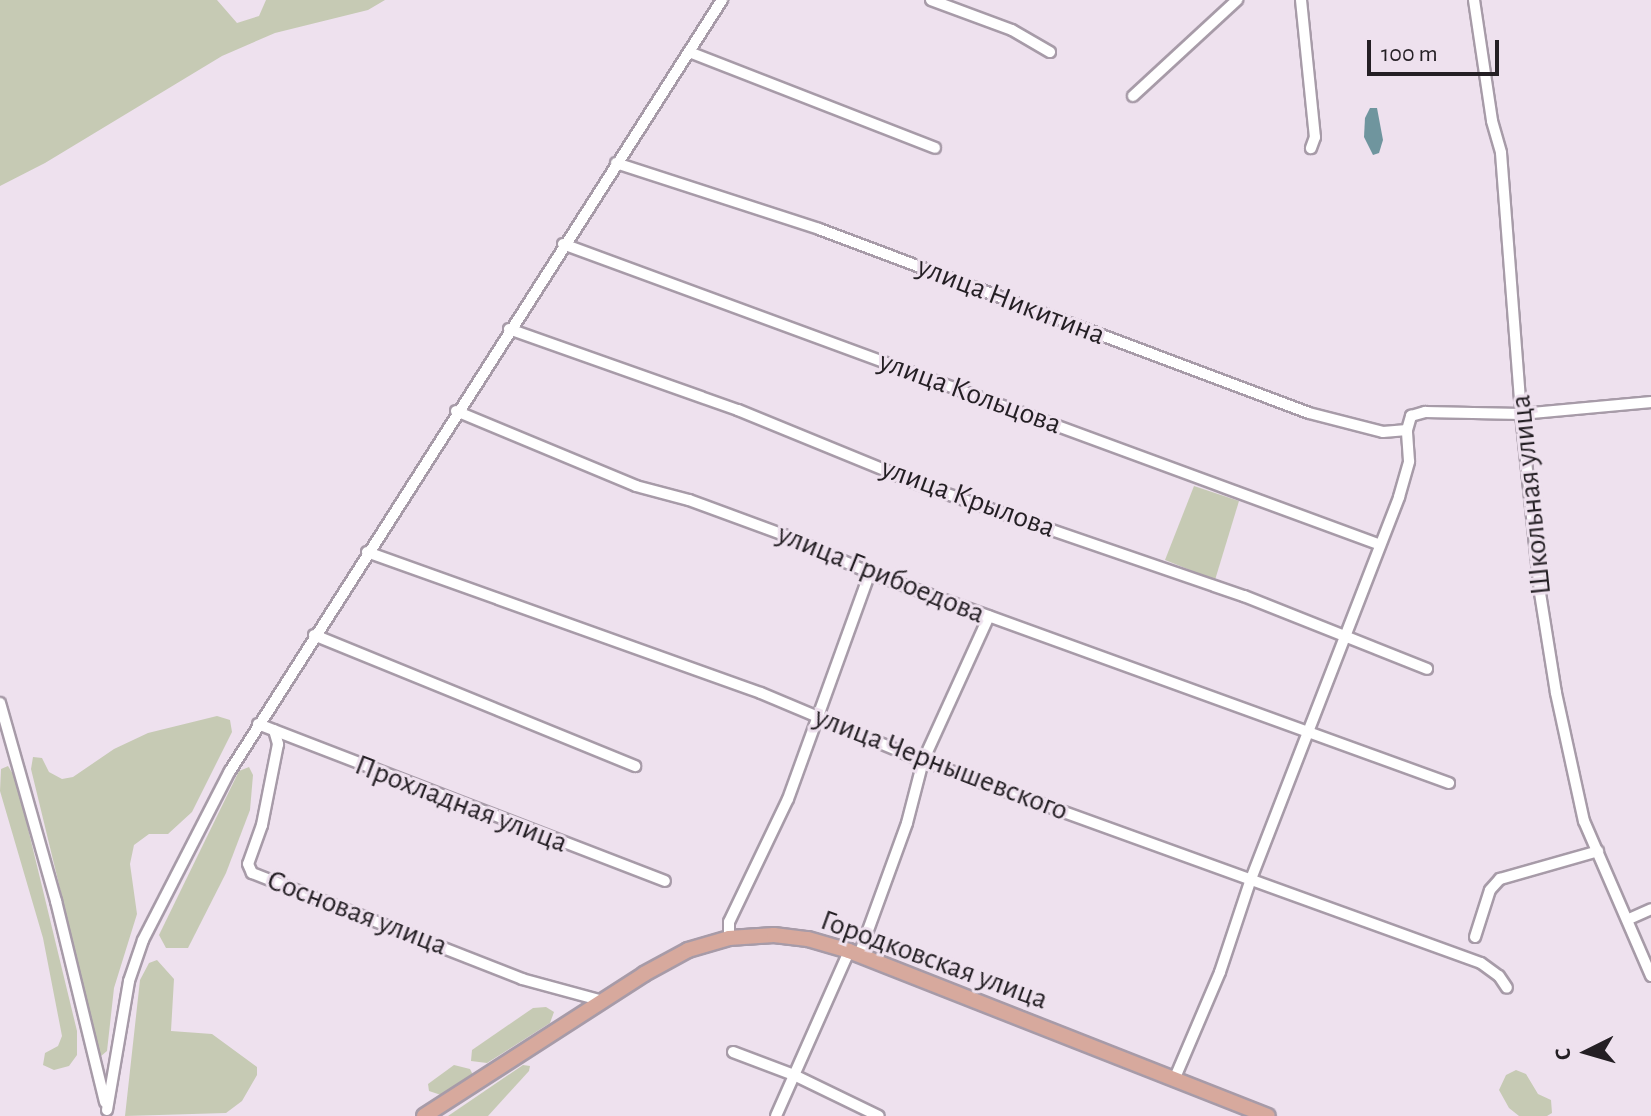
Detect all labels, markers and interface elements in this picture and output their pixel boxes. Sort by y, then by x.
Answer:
scale bar [1371,24,1503,74]
text: 100 m [1381,42,1438,66]
street label: улица Никитина [912,249,1110,353]
street label: улица Кольцова [874,343,1066,443]
street label: Школьная улица [1503,393,1559,597]
street label: улица Крылова [876,450,1060,546]
street label: улица Грибоедова [772,516,990,632]
street label: улица Чернышевского [809,699,1073,829]
street label: Прохладная улица [350,747,572,861]
street label: Сосновая улица [262,862,452,964]
street label: Городковская улица [816,902,1052,1018]
north arrow [1547,1012,1627,1092]
text: С [1552,1047,1575,1061]

